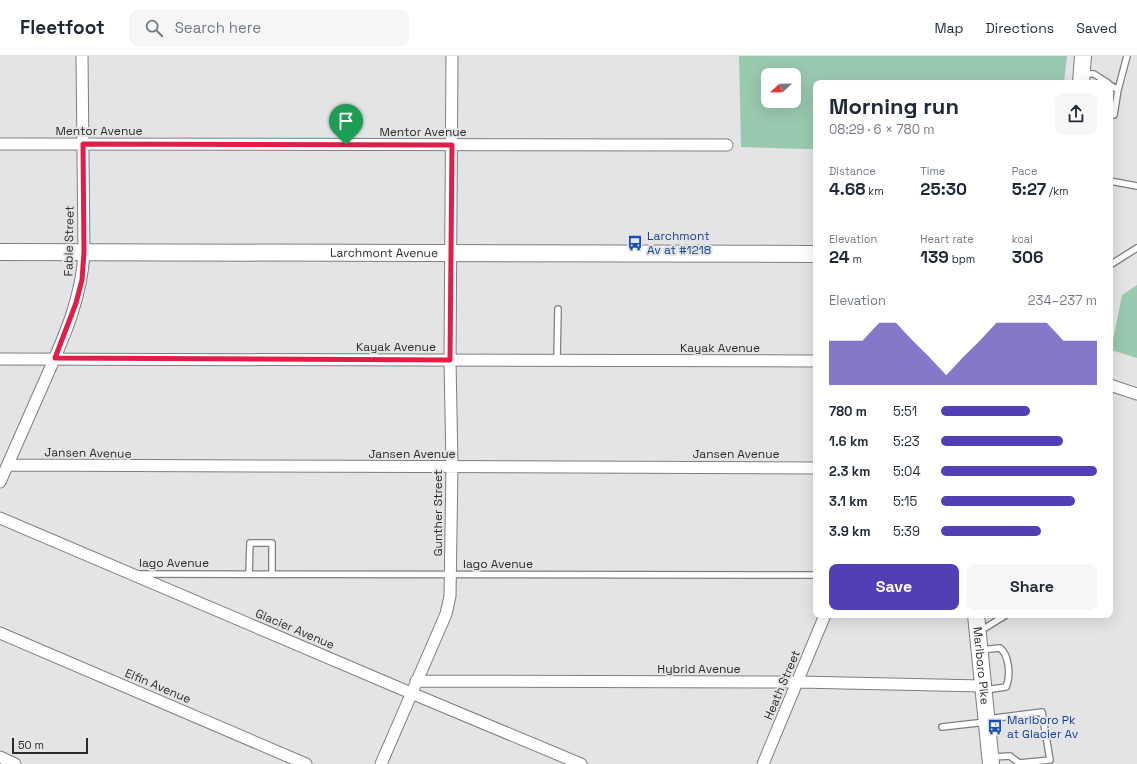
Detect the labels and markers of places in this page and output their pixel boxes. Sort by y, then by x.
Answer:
pin [329,104,363,145]
place label: Larchmont Av at #1218 [647,228,711,258]
bus stop icon: Larchmont Av at #1218 [626,234,644,252]
place label: Marlboro Pk at Glacier Av [1007,712,1079,742]
bus stop icon: Marlboro Pk at Glacier Av [986,718,1004,736]

